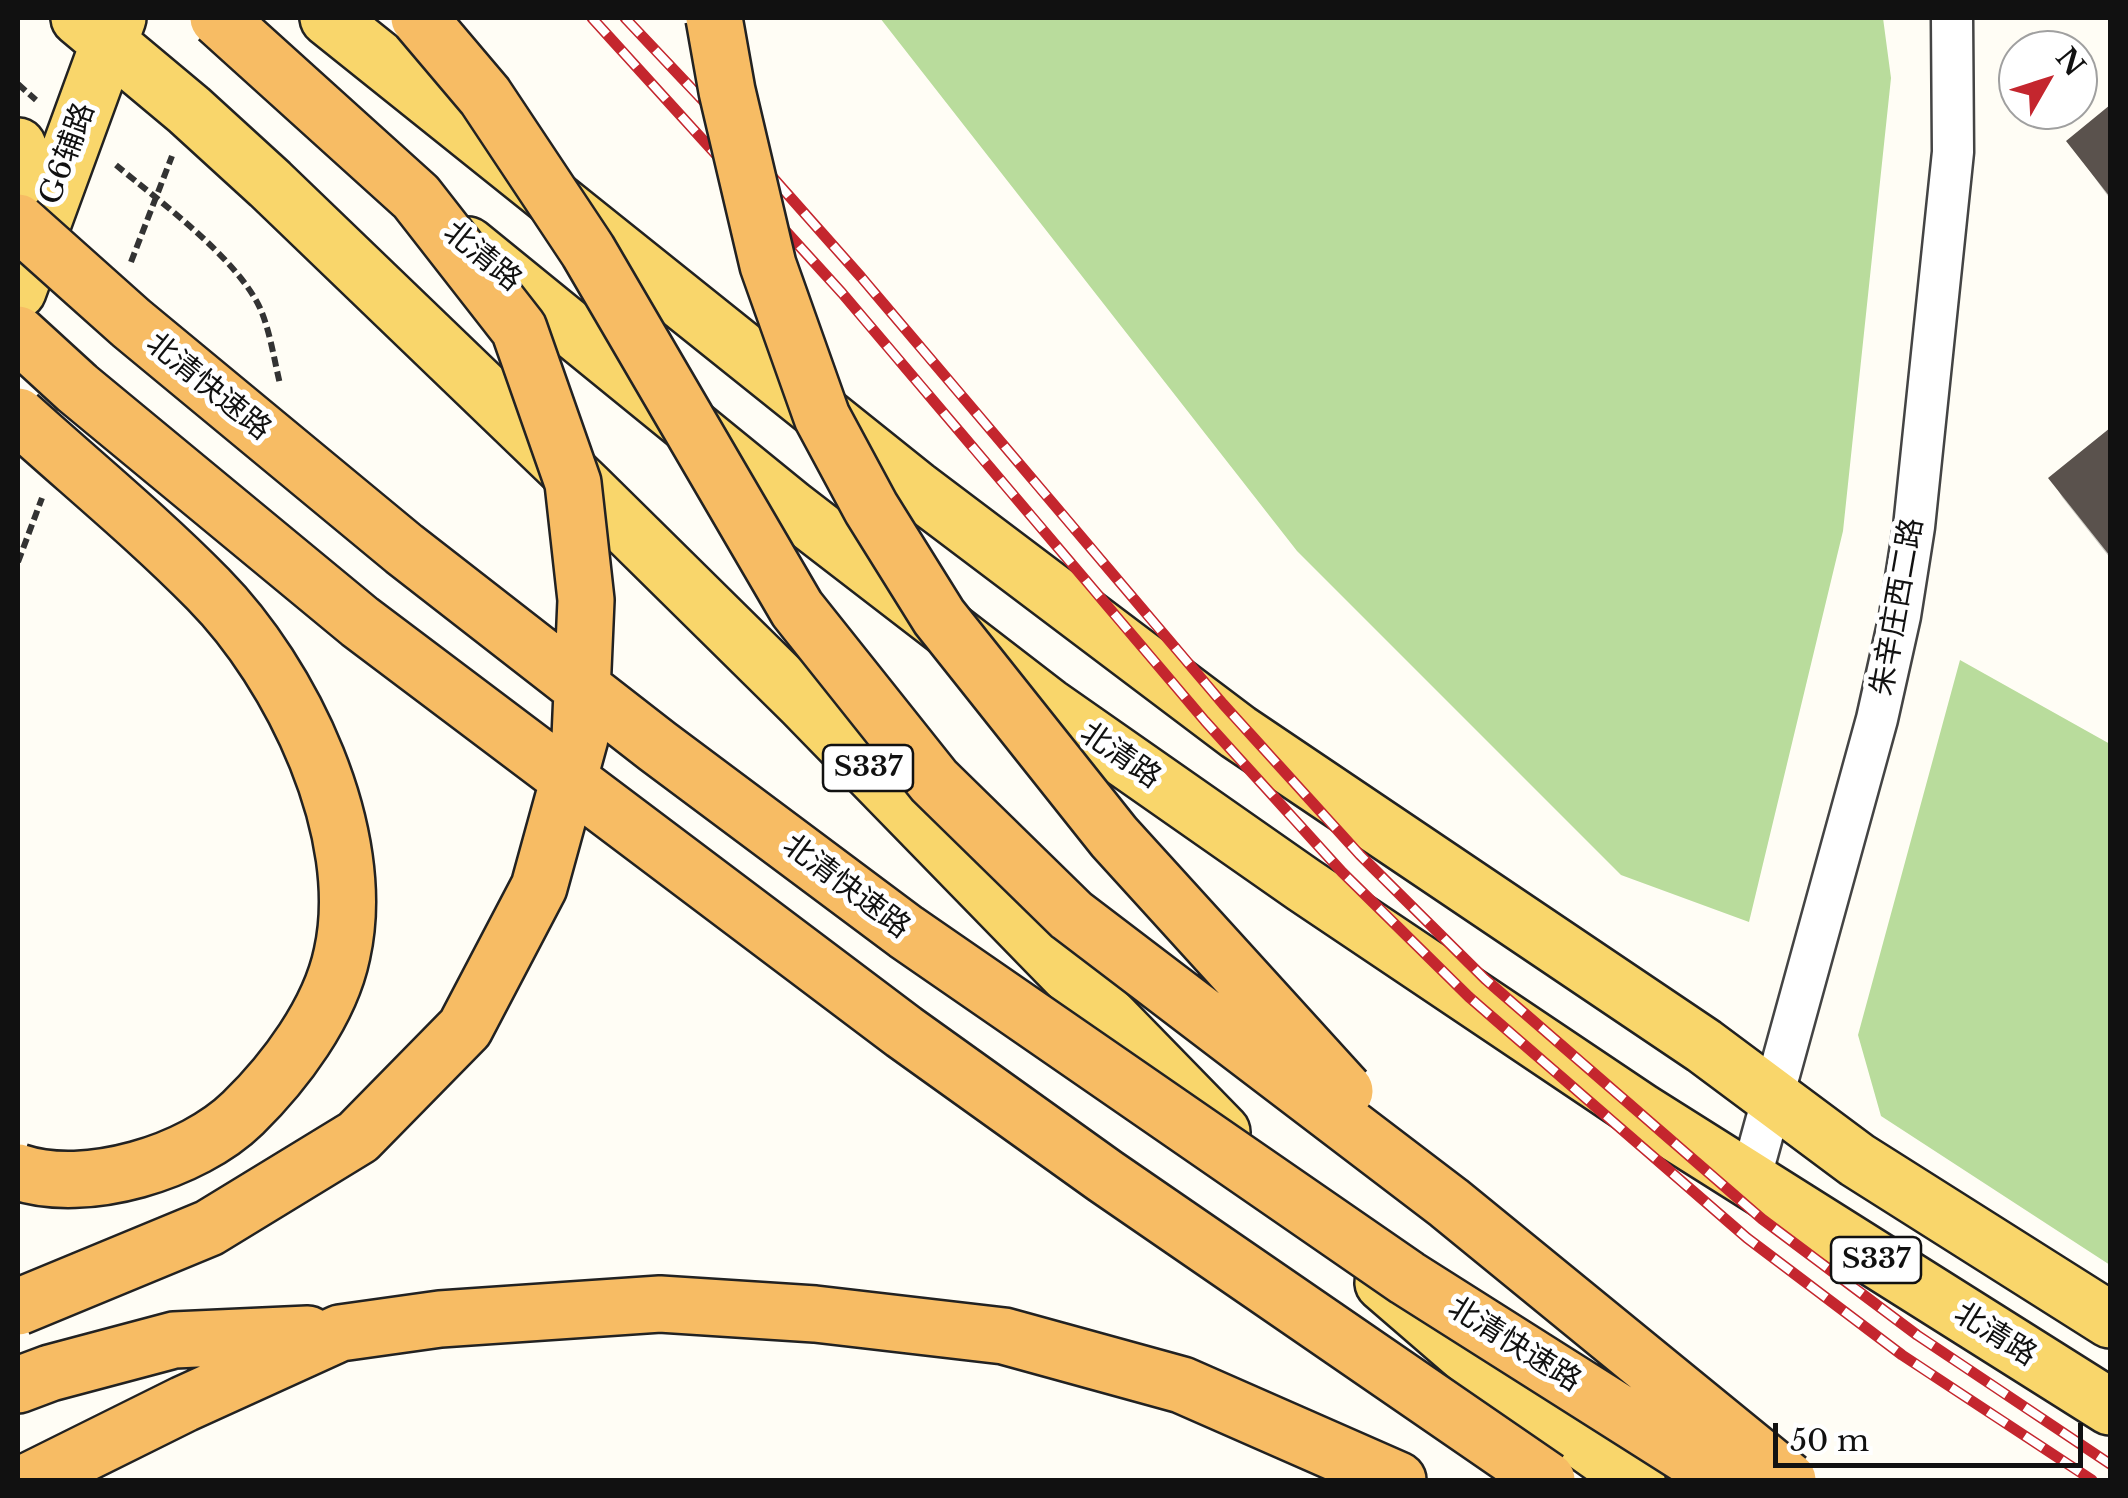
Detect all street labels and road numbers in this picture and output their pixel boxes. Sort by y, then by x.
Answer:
street label: G6辅路 [33,98,103,210]
street label: 北清路 [436,215,528,299]
street label: 北清快速路 [138,326,278,448]
street label: 朱辛庄西二路 [1865,515,1931,699]
street label: 北清路 [1073,715,1167,797]
road number: S337 [823,745,913,791]
street label: 北清快速路 [775,827,917,947]
road number: S337 [1831,1237,1921,1283]
street label: 北清快速路 [1441,1290,1587,1400]
street label: 北清路 [1947,1296,2043,1374]

